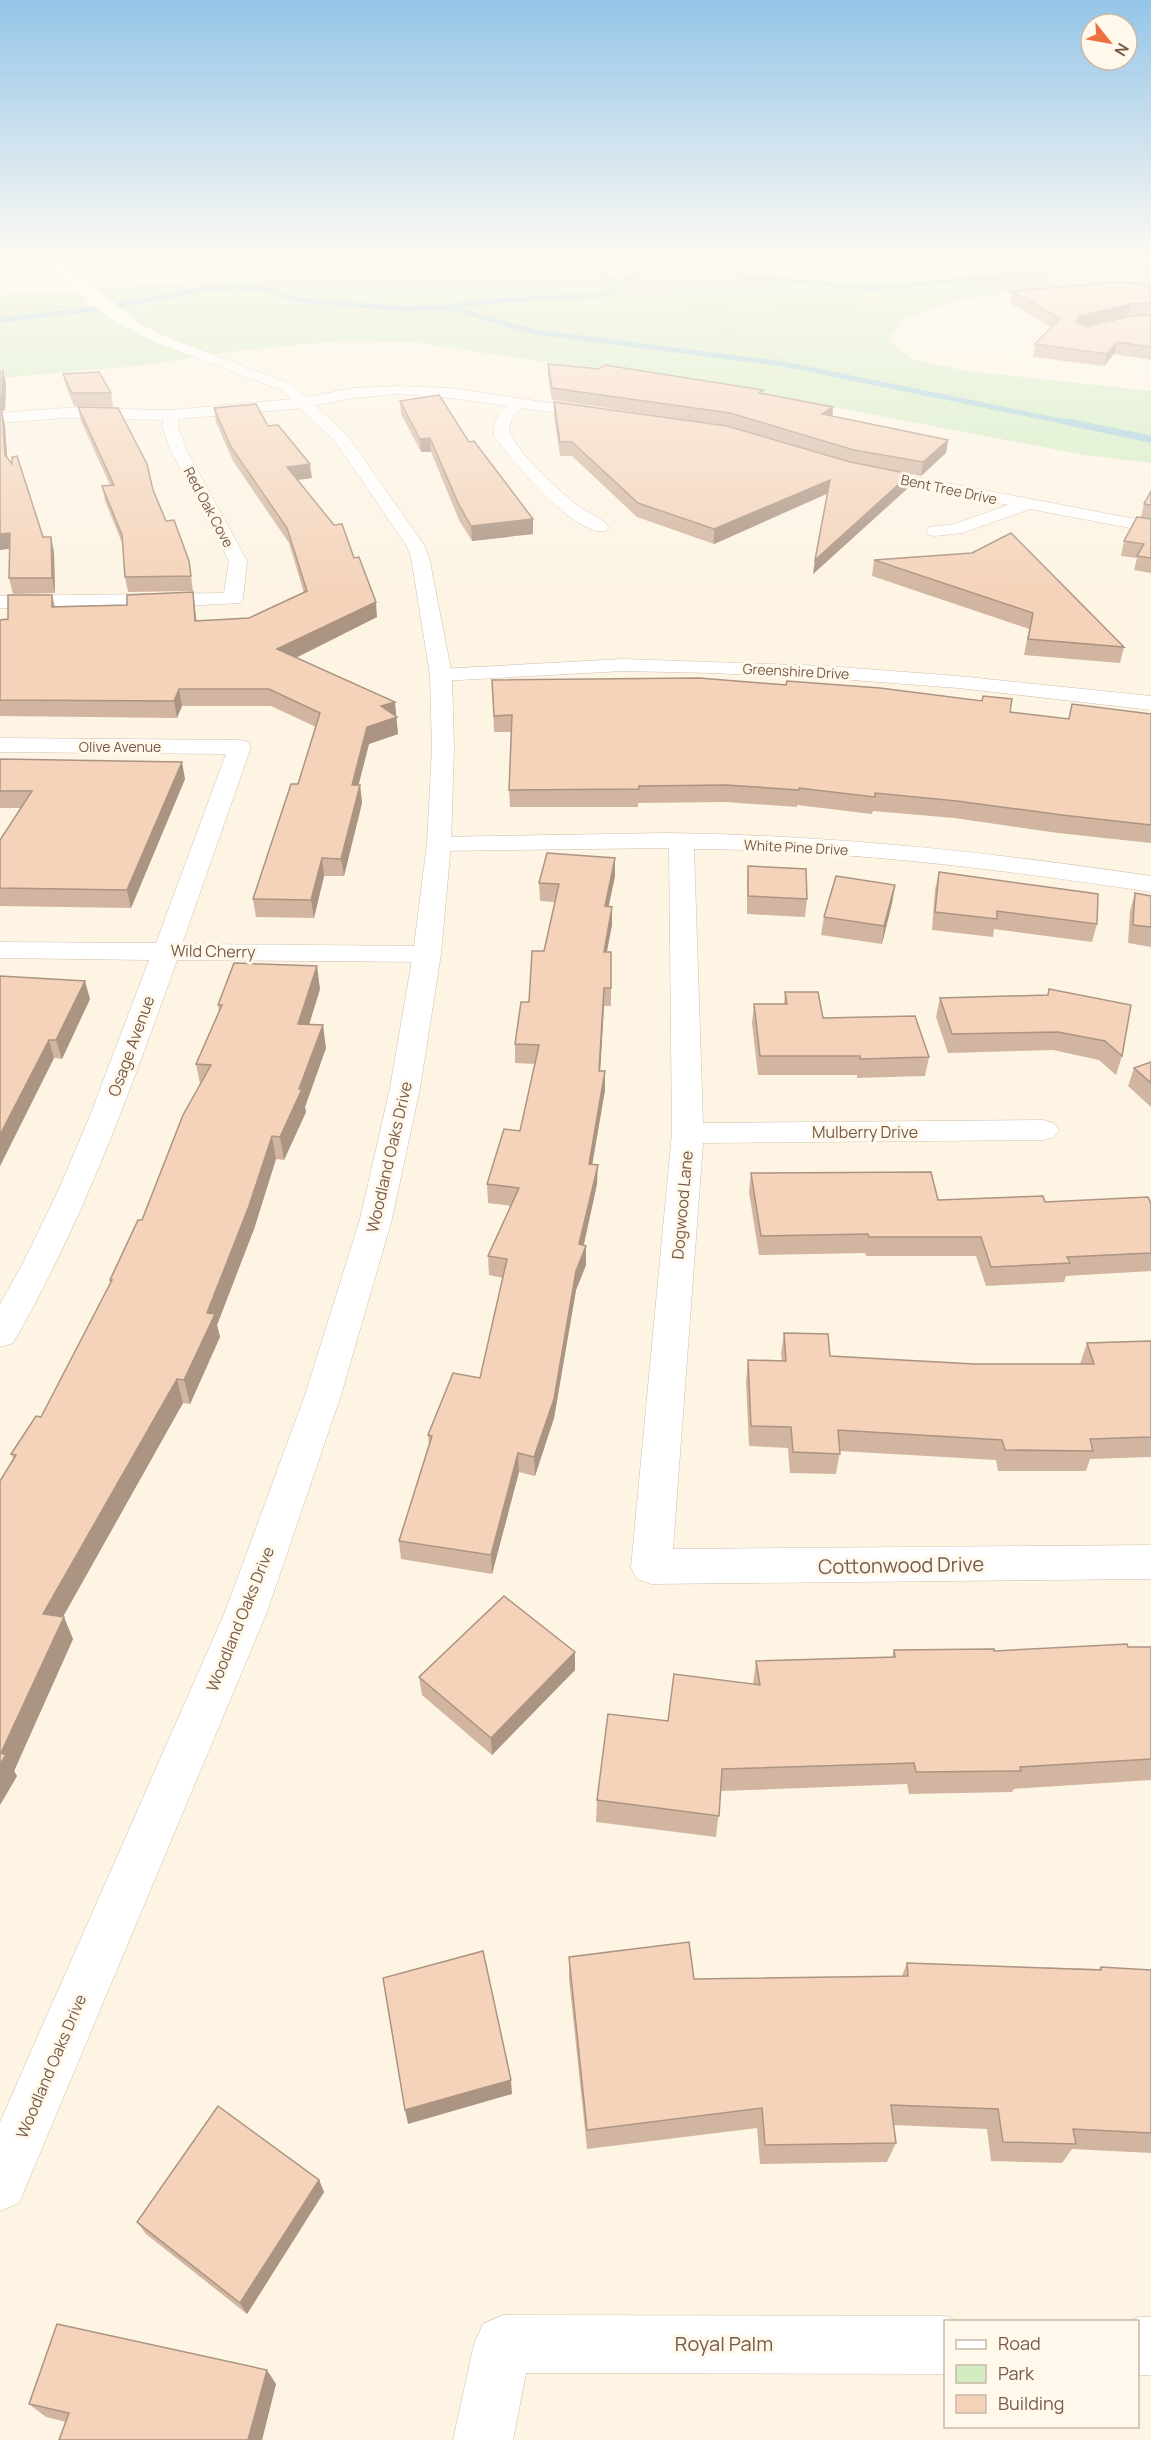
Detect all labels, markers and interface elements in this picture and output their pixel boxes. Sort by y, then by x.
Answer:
north arrow [1079,12,1139,72]
text: N [1109,39,1134,60]
street label: Red Oak Cove [180,463,238,551]
street label: Bent Tree Drive [899,470,999,508]
street label: Greenshire Drive [742,659,850,683]
street label: Olive Avenue [79,737,161,756]
street label: White Pine Drive [743,835,849,859]
street label: Wild Cherry [170,939,256,963]
street label: Osage Avenue [103,993,159,1099]
street label: Woodland Oaks Drive [361,1079,417,1235]
street label: Mulberry Drive [812,1121,918,1143]
street label: Dogwood Lane [666,1150,698,1260]
street label: Woodland Oaks Drive [201,1543,279,1695]
street label: Cottonwood Drive [818,1550,984,1580]
street label: Woodland Oaks Drive [11,1991,91,2141]
legend [944,2320,1139,2428]
street label: Royal Palm [675,2330,773,2357]
text: Road [998,2331,1041,2355]
text: Park [998,2361,1035,2385]
text: Building [998,2391,1064,2415]

